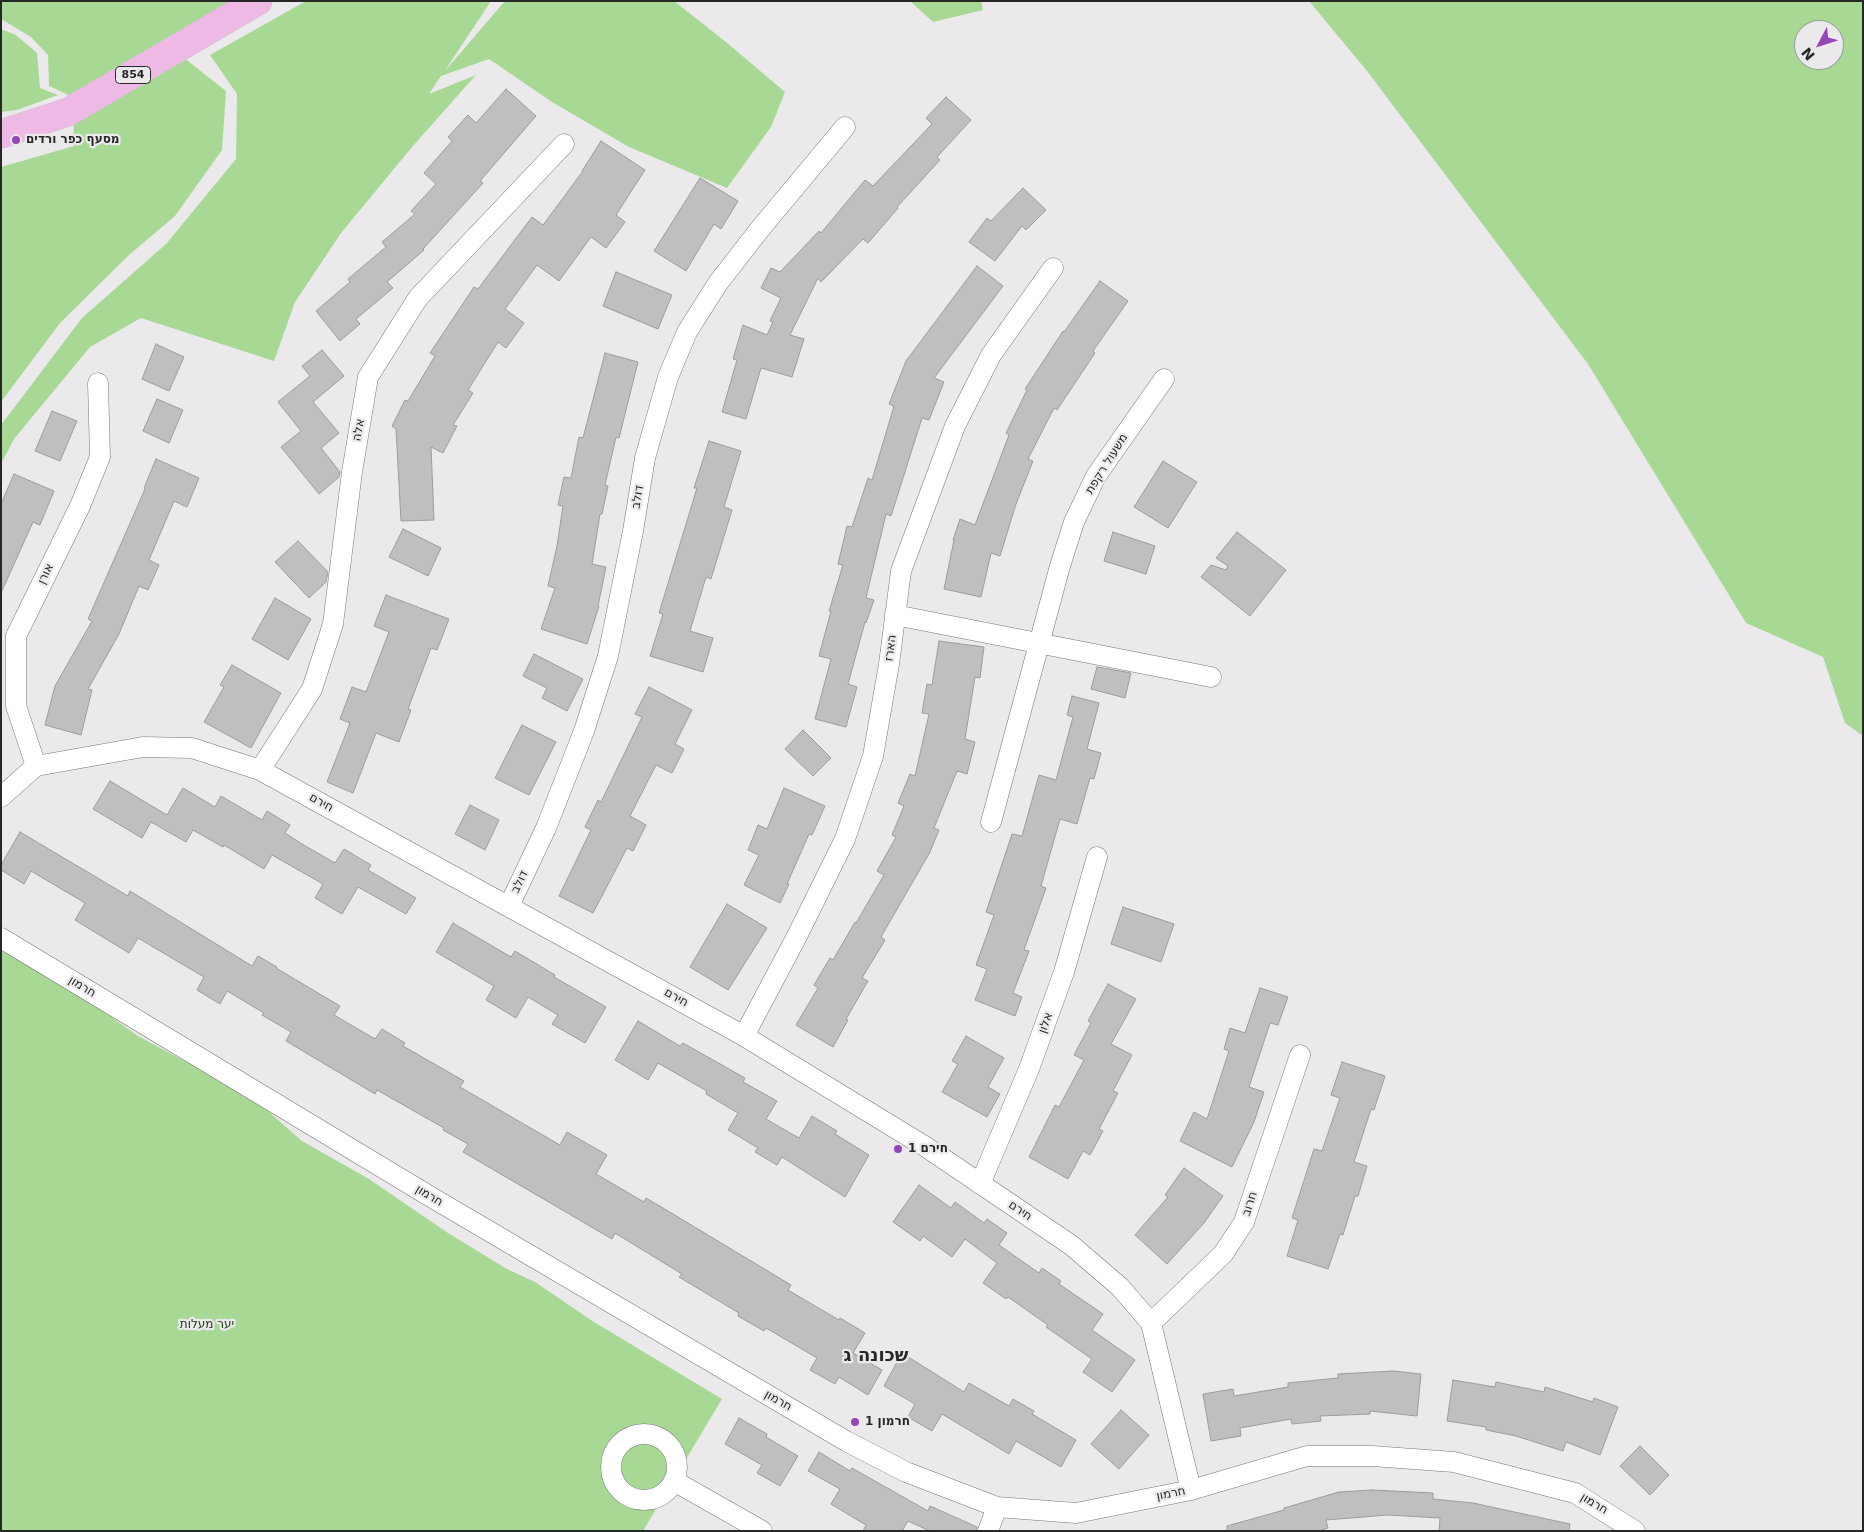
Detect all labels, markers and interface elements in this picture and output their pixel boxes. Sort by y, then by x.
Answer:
north arrow [1794,20,1844,70]
text: N [1798,44,1818,64]
road number: 854 [116,66,150,84]
place label: מסעף כפר ורדים [26,133,119,147]
marker: מסעף כפר ורדים [10,134,22,146]
street label: אלה [350,418,368,442]
street label: משעול רקפת [1083,431,1131,497]
street label: דולב [629,484,647,510]
street label: אורן [35,561,57,587]
street label: הארז [882,634,900,662]
street label: חירם [306,791,336,815]
street label: דולב [508,868,532,896]
street label: חרמון [66,973,98,1001]
street label: חירם [661,986,691,1010]
street label: אלון [1036,1010,1056,1036]
place label: חירם 1 [908,1142,948,1156]
marker: חירם 1 [892,1143,904,1155]
street label: חרמון [413,1182,445,1210]
street label: חרוב [1239,1190,1261,1218]
street label: חירם [1006,1198,1034,1224]
park label: יער מעלות [180,1318,234,1332]
district label: שכונה ג [844,1345,908,1367]
street label: חרמון [762,1387,794,1415]
place label: חרמון 1 [865,1415,910,1429]
marker: חרמון 1 [849,1416,861,1428]
street label: חרמון [1155,1484,1187,1504]
street label: חרמון [1578,1490,1610,1518]

